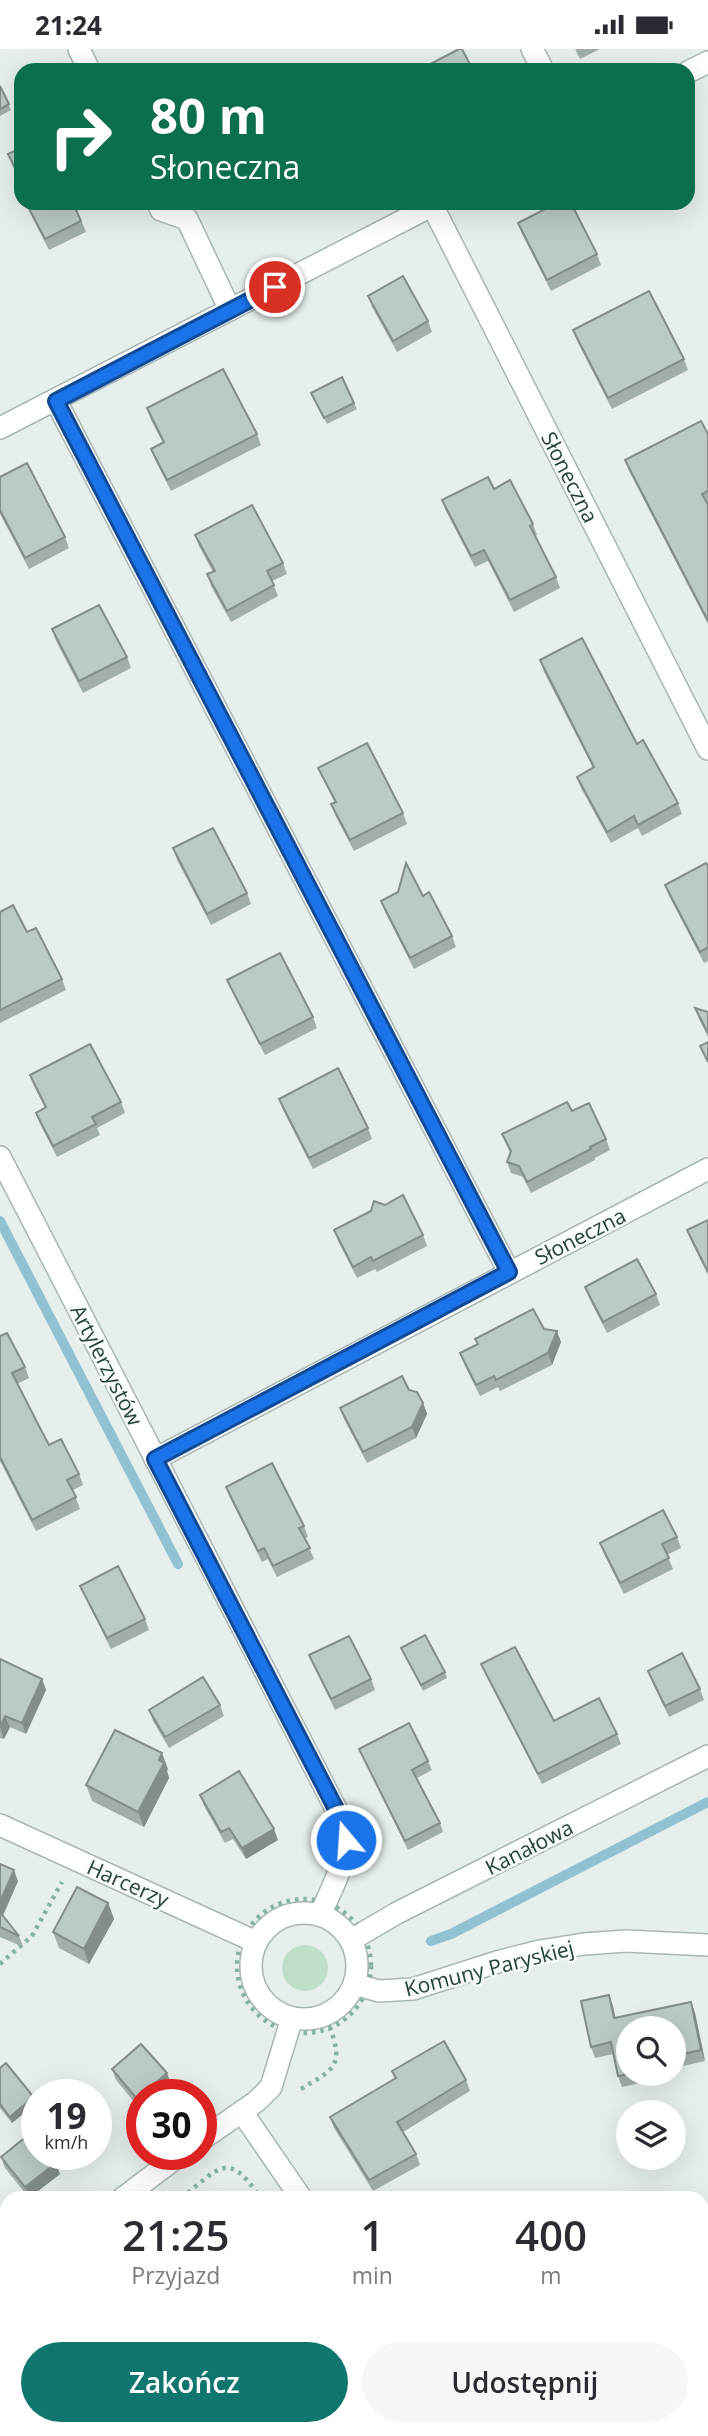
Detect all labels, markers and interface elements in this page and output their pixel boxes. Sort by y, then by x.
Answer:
text: 21:24 [35,7,102,43]
text: 80 m [150,82,267,148]
icon: right [35,91,126,182]
text: Słoneczna [150,145,300,188]
pin [245,257,305,317]
icon: arrive [256,268,294,306]
street label: Słoneczna [535,427,605,527]
street label: Słoneczna [530,1201,630,1271]
street label: Artylerzystów [64,1300,150,1431]
position arrow [309,1803,383,1877]
street label: Kanałowa [480,1813,578,1881]
street label: Harcerzy [83,1853,174,1914]
street label: Komuny Paryskiej [401,1933,577,2003]
map controls [616,2016,686,2170]
button: search [616,2016,686,2086]
speed limit sign: 30 [126,2079,217,2170]
text: 19 [46,2092,87,2139]
button: layers [616,2100,686,2170]
text: km/h [45,2130,88,2154]
text: 21:25 [122,2206,230,2263]
text: 1 [360,2206,384,2263]
text: 400 [515,2206,587,2263]
text: Przyjazd [131,2259,220,2291]
text: min [352,2259,393,2291]
text: m [540,2259,562,2291]
button: Zakończ [21,2342,348,2422]
button: Udostępnij [362,2342,688,2422]

